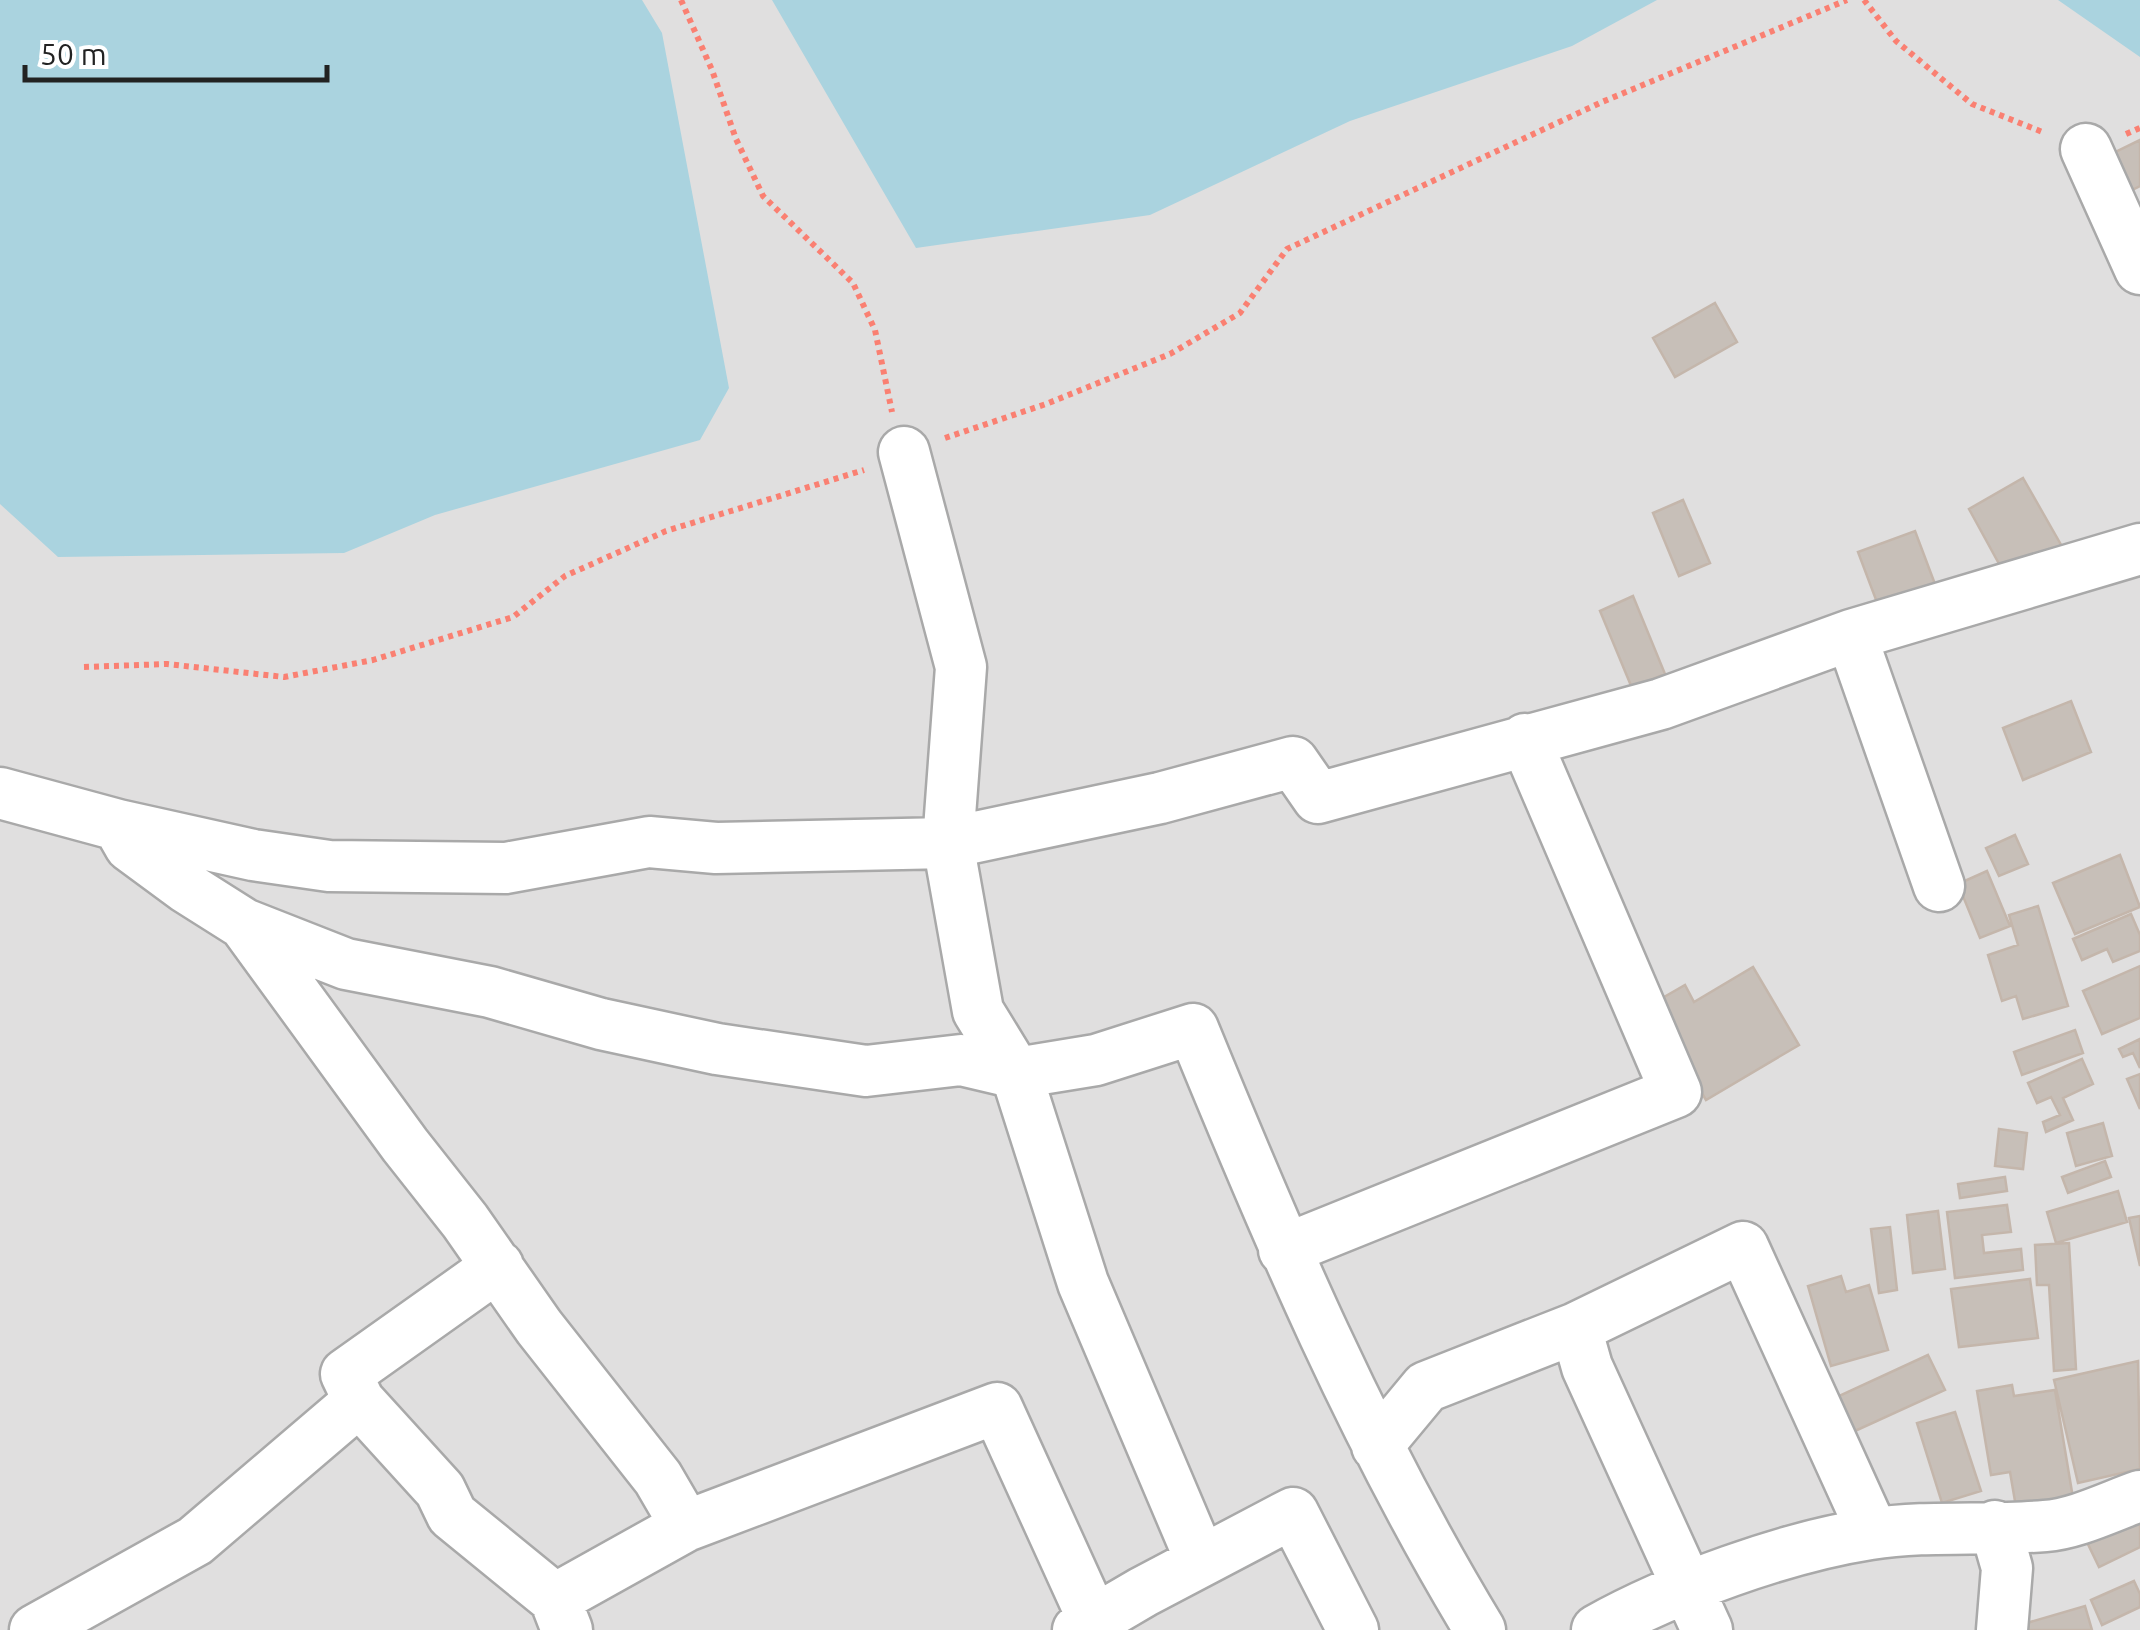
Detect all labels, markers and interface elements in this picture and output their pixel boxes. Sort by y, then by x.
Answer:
scale bar [25,20,328,82]
text: 50 m [40,37,107,71]

